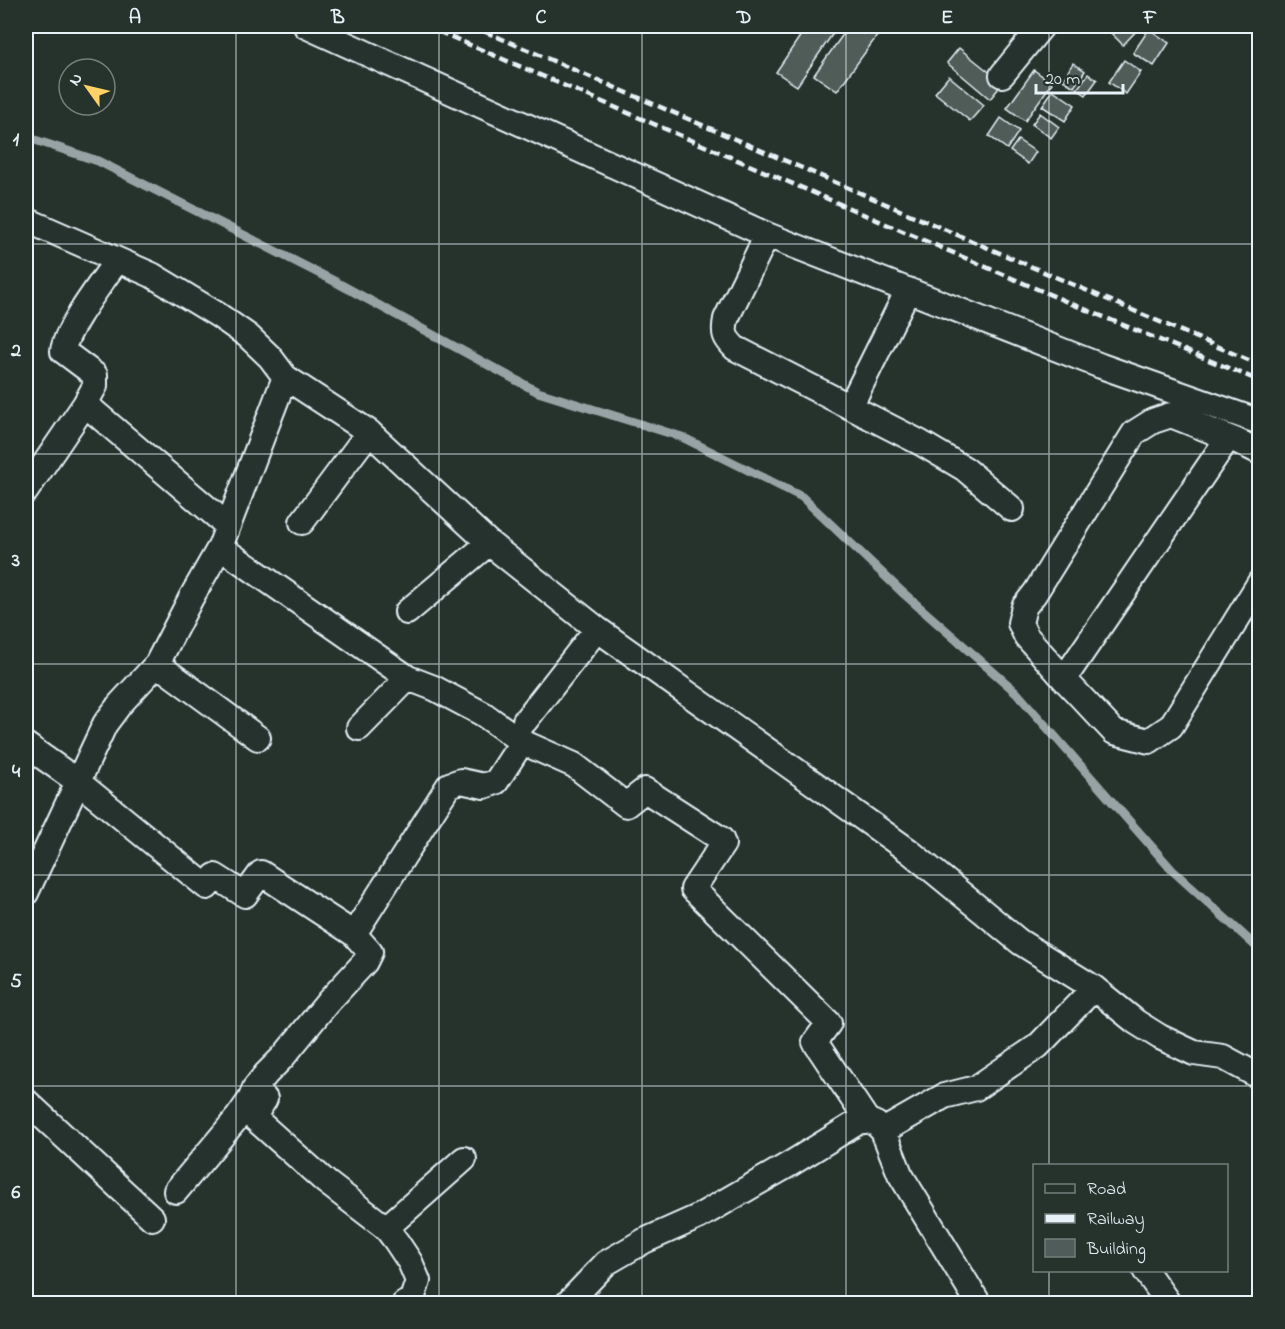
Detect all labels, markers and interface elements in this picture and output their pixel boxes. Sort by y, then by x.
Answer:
text: A [129,4,141,33]
text: B [330,4,345,33]
text: C [536,4,547,33]
text: D [736,4,751,33]
text: E [941,4,953,33]
text: F [1143,4,1157,33]
north arrow [57,57,117,117]
scale bar [1036,57,1123,95]
text: 20 m [1045,67,1080,93]
text: N [63,68,89,91]
text: 1 [13,126,20,155]
text: 2 [10,337,21,366]
text: 3 [11,547,20,576]
text: 4 [12,758,21,787]
text: 5 [10,968,22,997]
legend [1033,1164,1228,1272]
text: Road [1087,1177,1126,1203]
text: 6 [12,1179,21,1208]
text: Railway [1087,1207,1144,1233]
text: Building [1086,1237,1146,1264]

